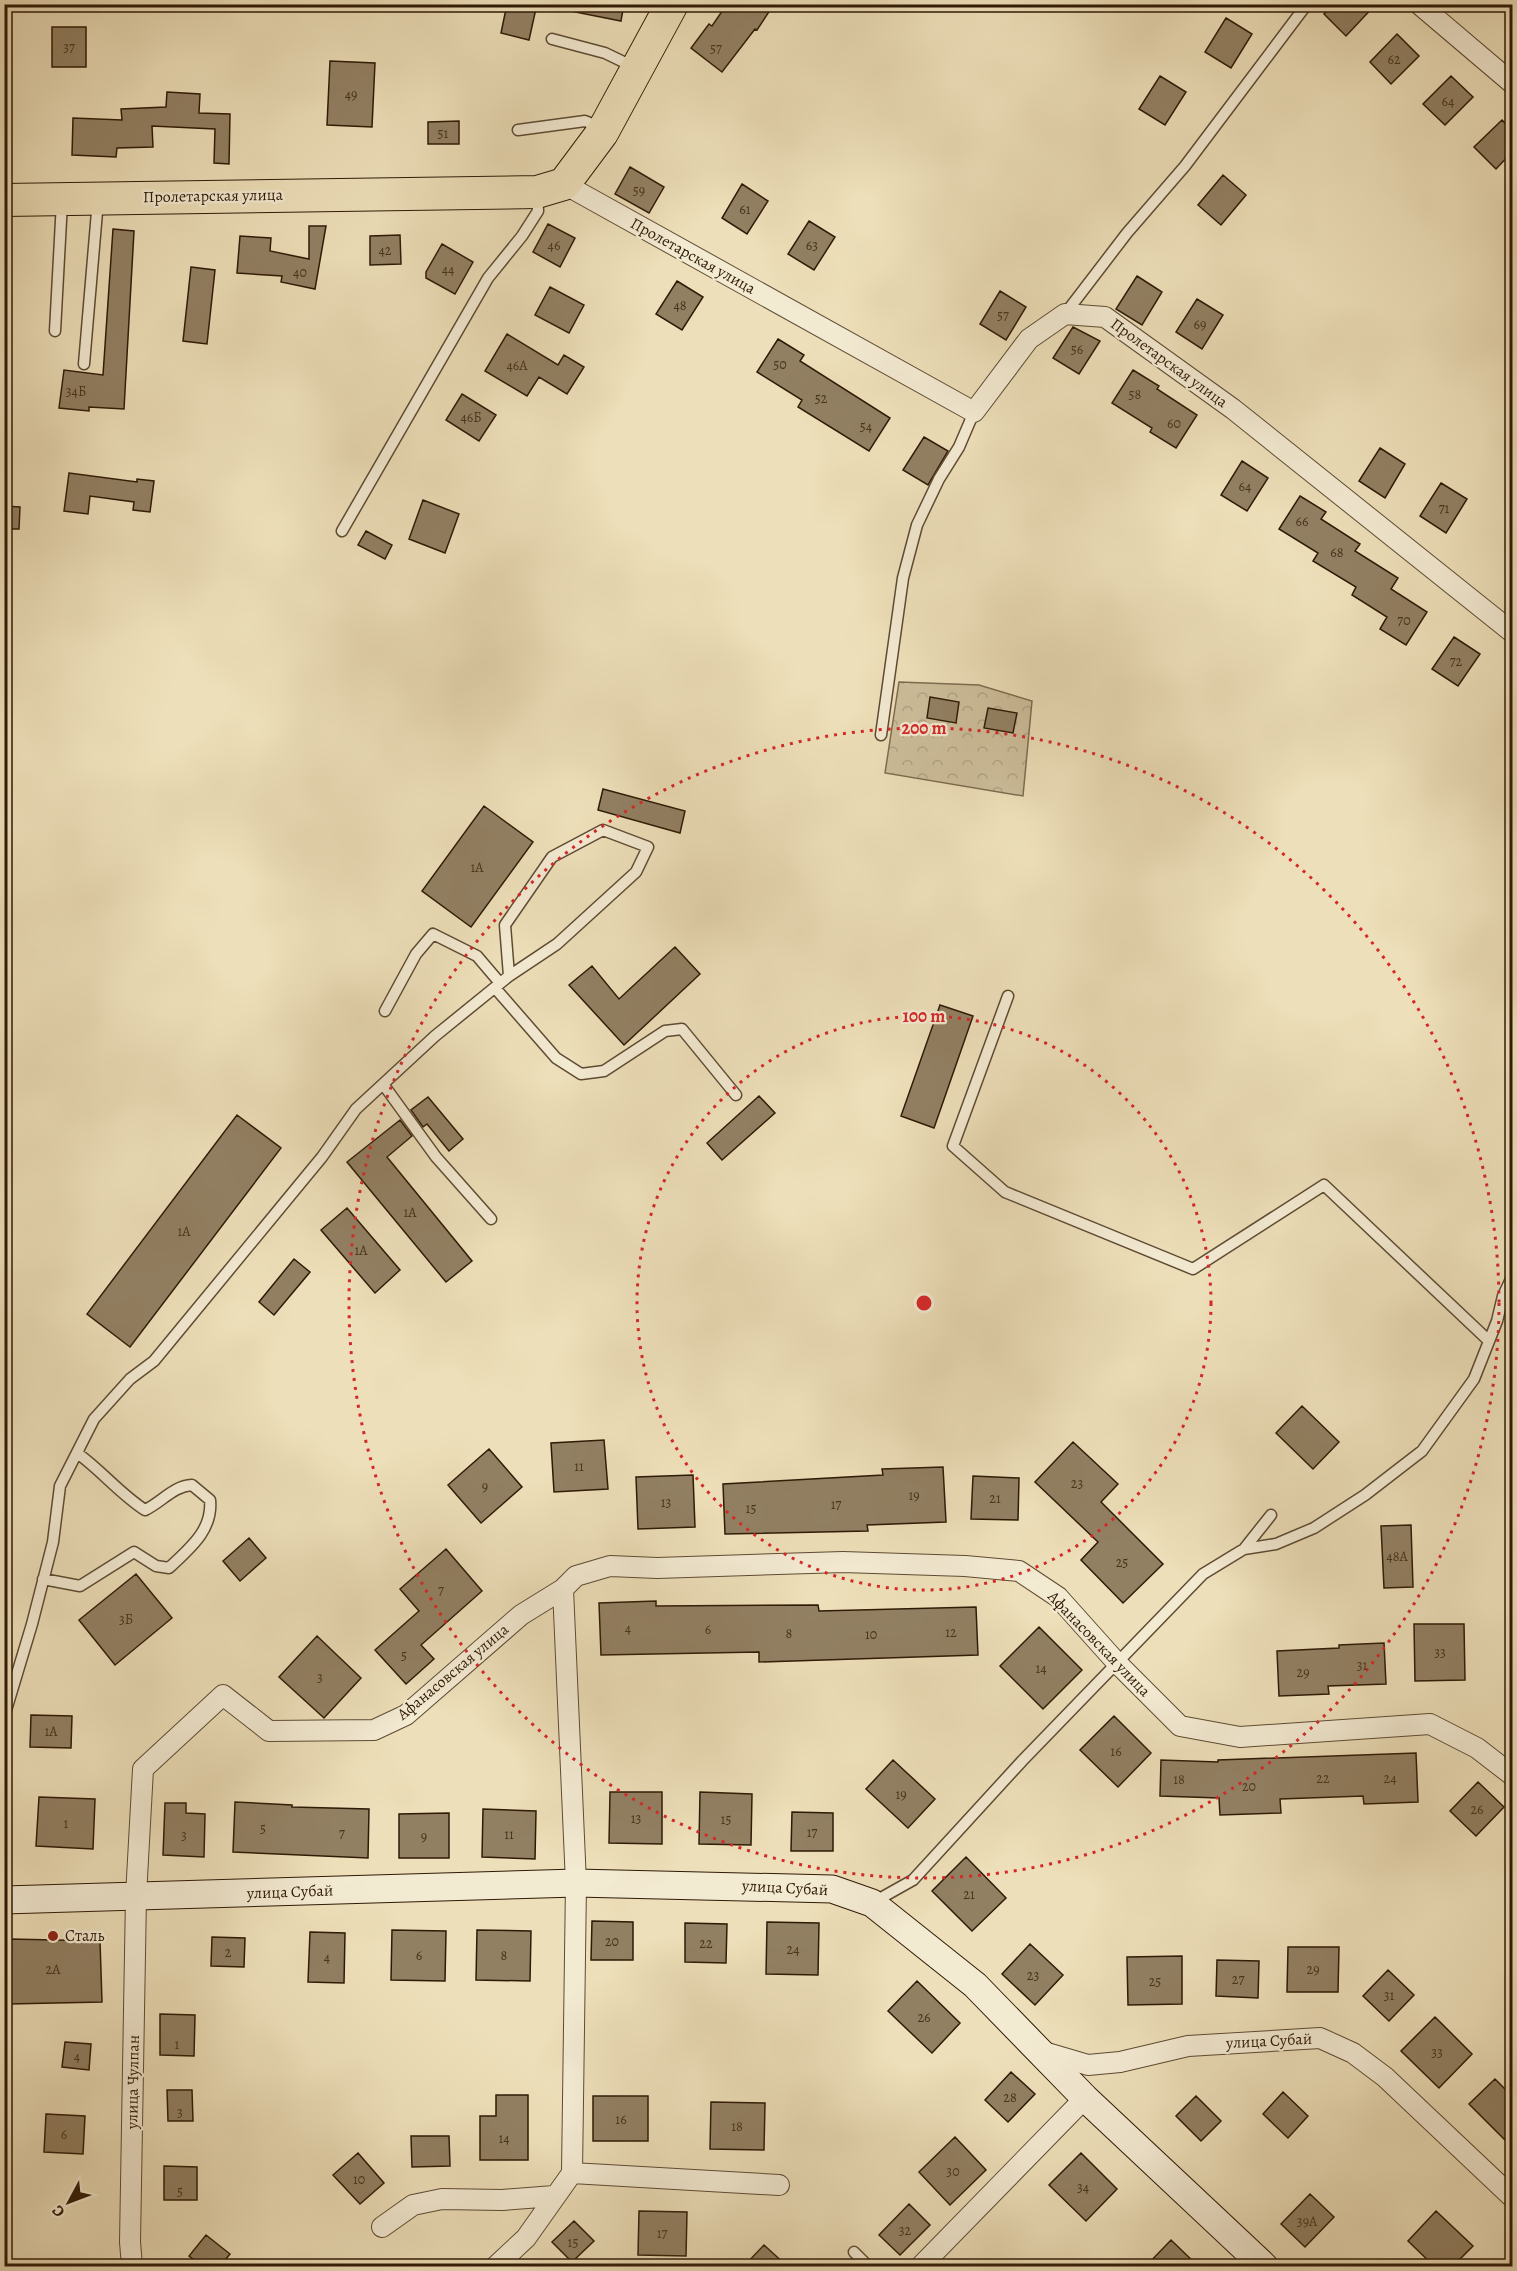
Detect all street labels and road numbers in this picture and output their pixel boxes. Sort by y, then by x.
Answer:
street label: Пролетарская улица [143,184,284,208]
street label: Пролетарская улица [626,212,760,300]
street label: Пролетарская улица [1106,313,1233,413]
street label: Афанасовская улица [1042,1586,1156,1702]
street label: Афанасовская улица [392,1618,514,1726]
street label: улица Субай [740,1875,829,1901]
street label: улица Субай [246,1880,333,1905]
street label: улица Субай [1224,2028,1313,2054]
street label: улица Чулпан [121,2035,145,2130]

